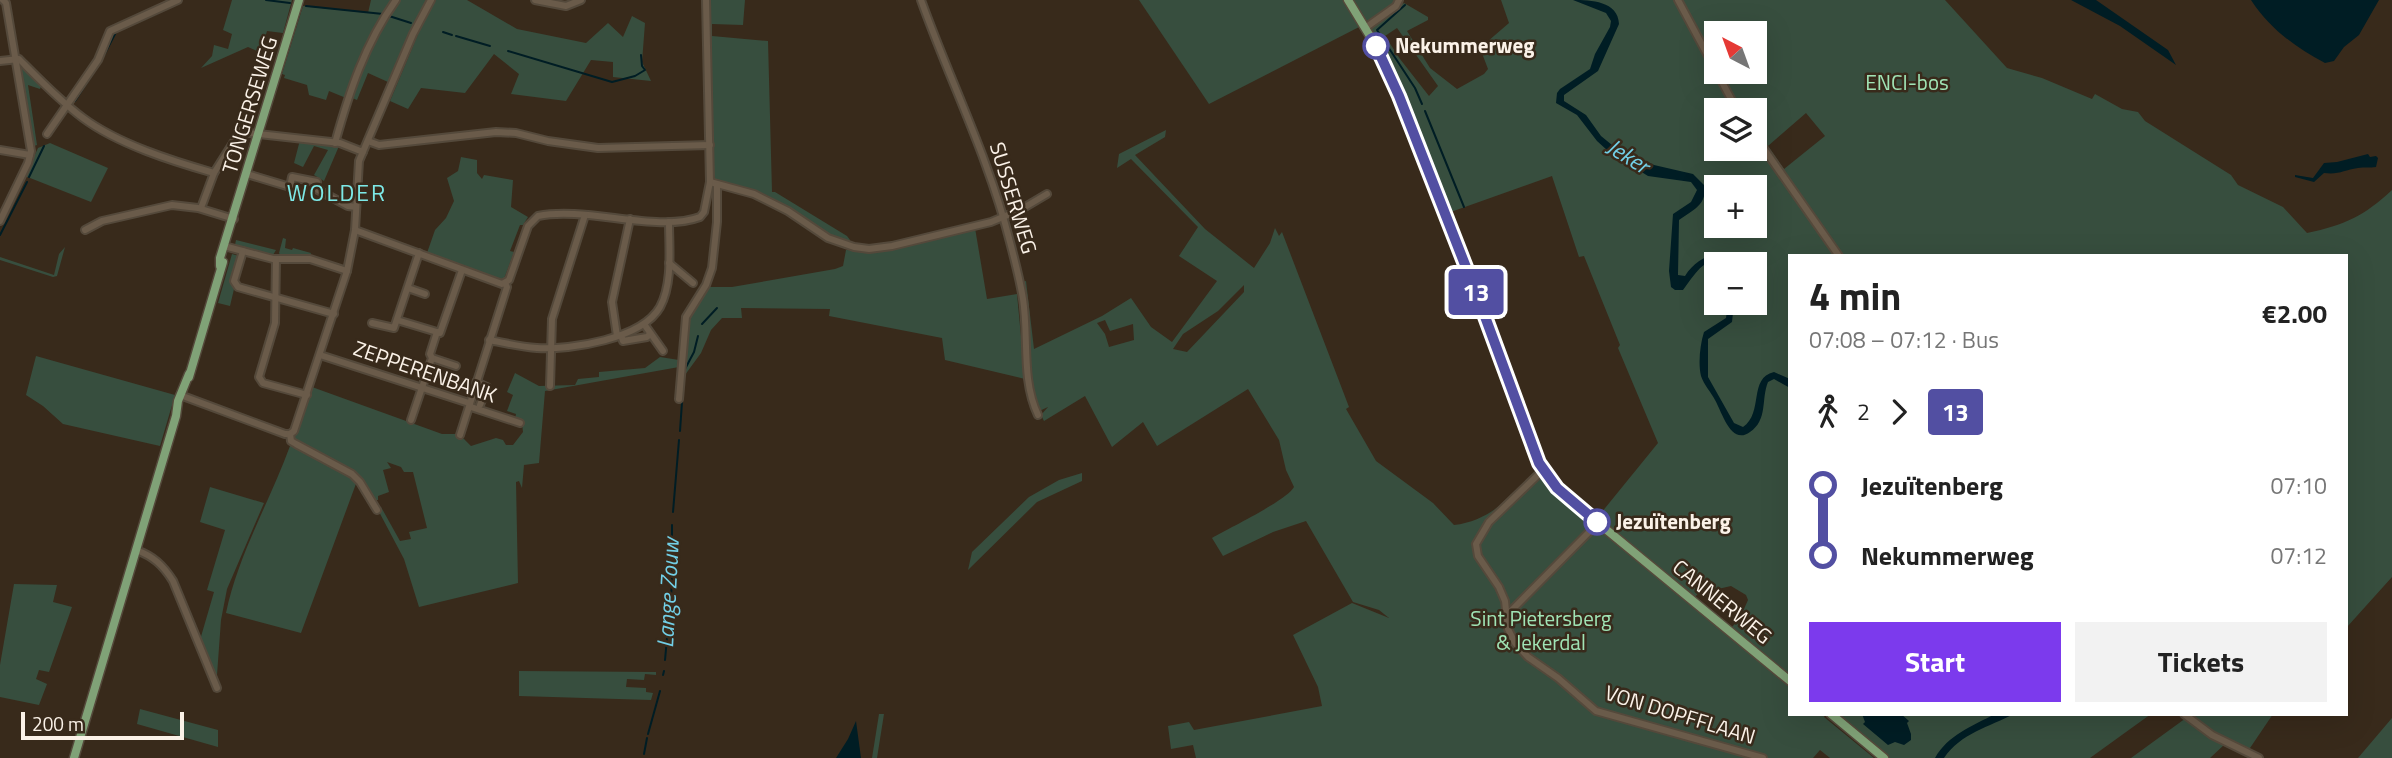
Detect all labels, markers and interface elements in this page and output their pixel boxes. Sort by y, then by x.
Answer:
north arrow [1704,21,1768,84]
map controls [1704,21,1767,315]
place label: Nekummerweg [1395,29,1534,61]
street label: TONGERSEWEG [213,32,285,177]
marker: Nekummerweg [1363,33,1389,59]
park label: ENCI-bos [1865,66,1949,98]
button: layers [1704,98,1767,161]
water label: Jeker [1600,129,1659,184]
street label: SUSSERWEG [982,138,1046,257]
district label: WOLDER [287,175,387,210]
button: + [1704,175,1767,238]
button: − [1704,252,1767,315]
text: 4 min [1809,267,1901,325]
line badge: 13 [1444,269,1508,315]
text: 13 [1463,274,1489,310]
text: €2.00 [2262,294,2327,333]
text: 07:08 – 07:12 · Bus [1809,322,1999,357]
street label: ZEPPERENBANK [349,332,501,411]
icon: walk [1809,393,1847,431]
icon: forward [1880,393,1918,431]
text: 2 [1857,394,1870,429]
text: 13 [1942,394,1969,430]
text: Jezuïtenberg [1861,466,2003,505]
text: 07:10 [2270,468,2327,503]
place label: Jezuïtenberg [1616,505,1731,537]
marker: Jezuïtenberg [1584,509,1610,535]
water label: Lange Zouw [647,535,688,649]
text: Nekummerweg [1861,536,2034,575]
text: 07:12 [2270,538,2327,573]
street label: CANNERWEG [1666,551,1779,651]
park label: Sint Pietersberg & Jekerdal [1470,602,1612,658]
button: Start [1809,622,2061,702]
button: Tickets [2075,622,2327,702]
street label: VON DOPFFLAAN [1601,676,1760,752]
scale bar [21,709,184,741]
text: 200 m [32,709,84,738]

